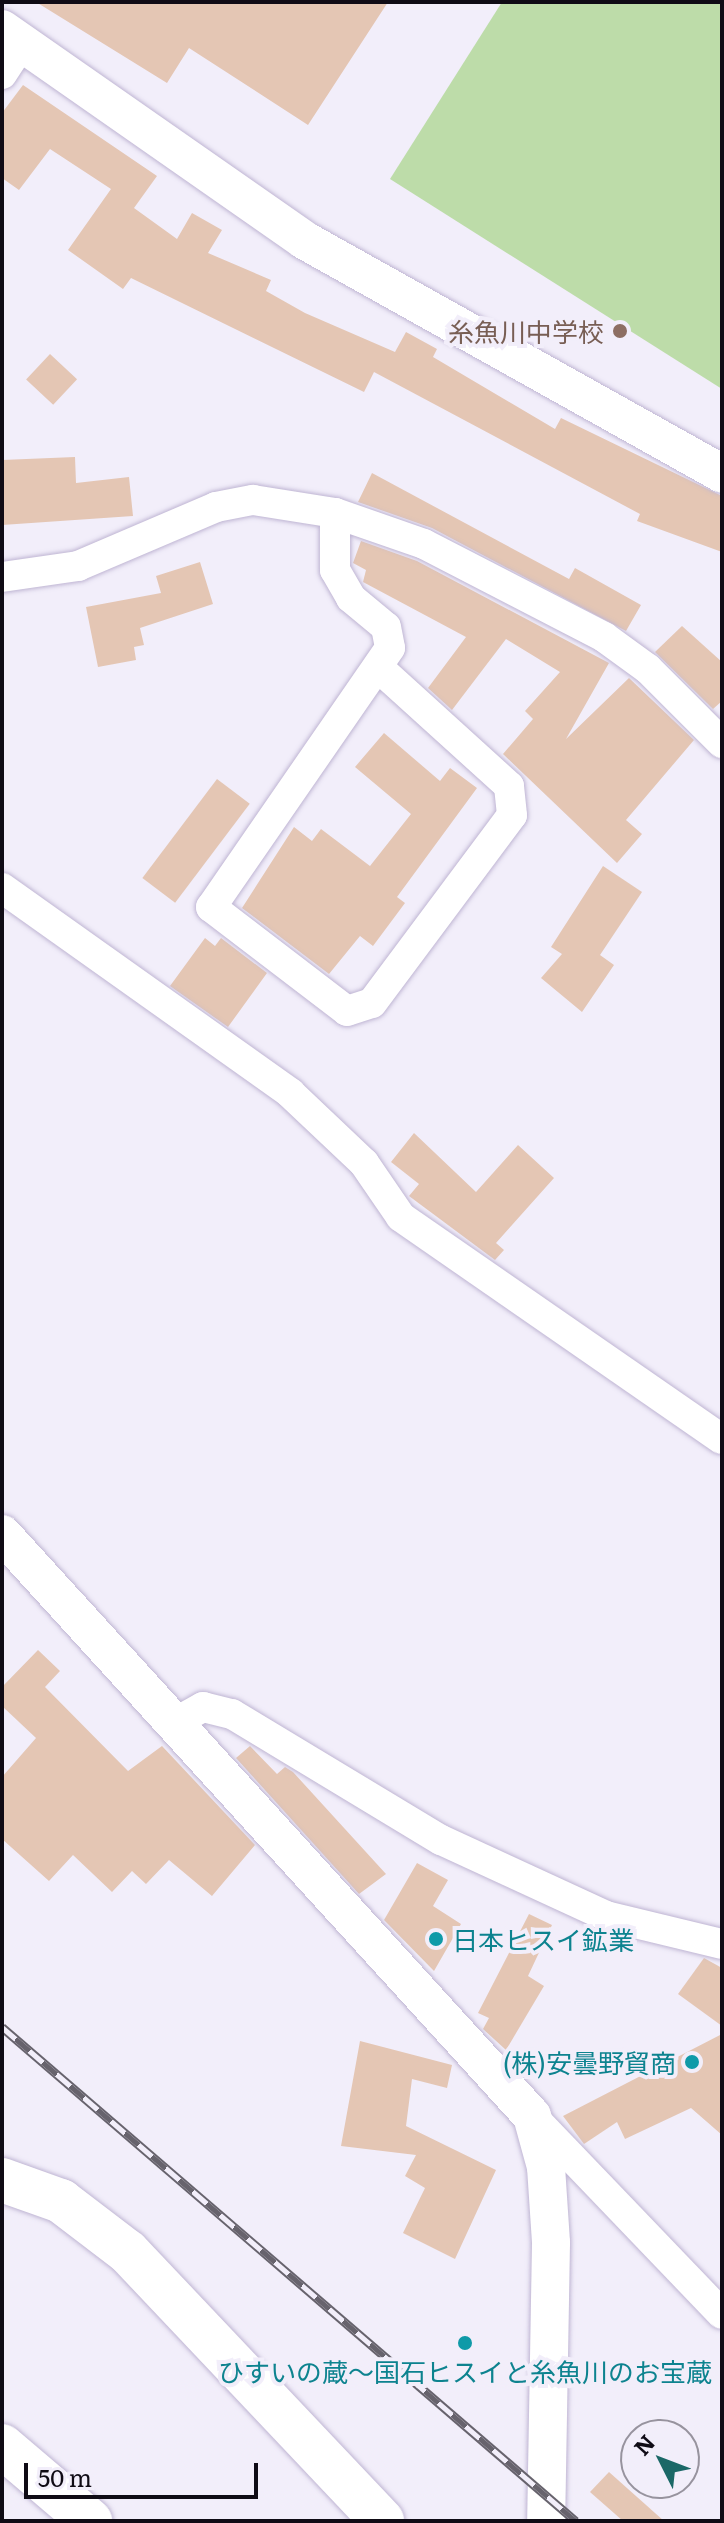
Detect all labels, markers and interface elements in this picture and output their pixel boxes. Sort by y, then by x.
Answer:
place label: 糸魚川中学校 [448,315,604,347]
marker: 糸魚川中学校 [611,322,629,340]
place label: 日本ヒスイ鉱業 [452,1923,634,1955]
marker: 日本ヒスイ鉱業 [427,1930,445,1948]
place label: (株)安曇野貿商 [503,2046,676,2078]
marker: (株)安曇野貿商 [683,2053,701,2071]
marker: ひすいの蔵～国石ヒスイと糸魚川のお宝蔵 [456,2334,474,2352]
place label: ひすいの蔵～国石ヒスイと糸魚川のお宝蔵 [218,2355,712,2387]
north arrow [620,2419,700,2499]
text: N [625,2426,662,2462]
scale bar [28,2447,262,2497]
text: 50 m [38,2459,92,2494]

